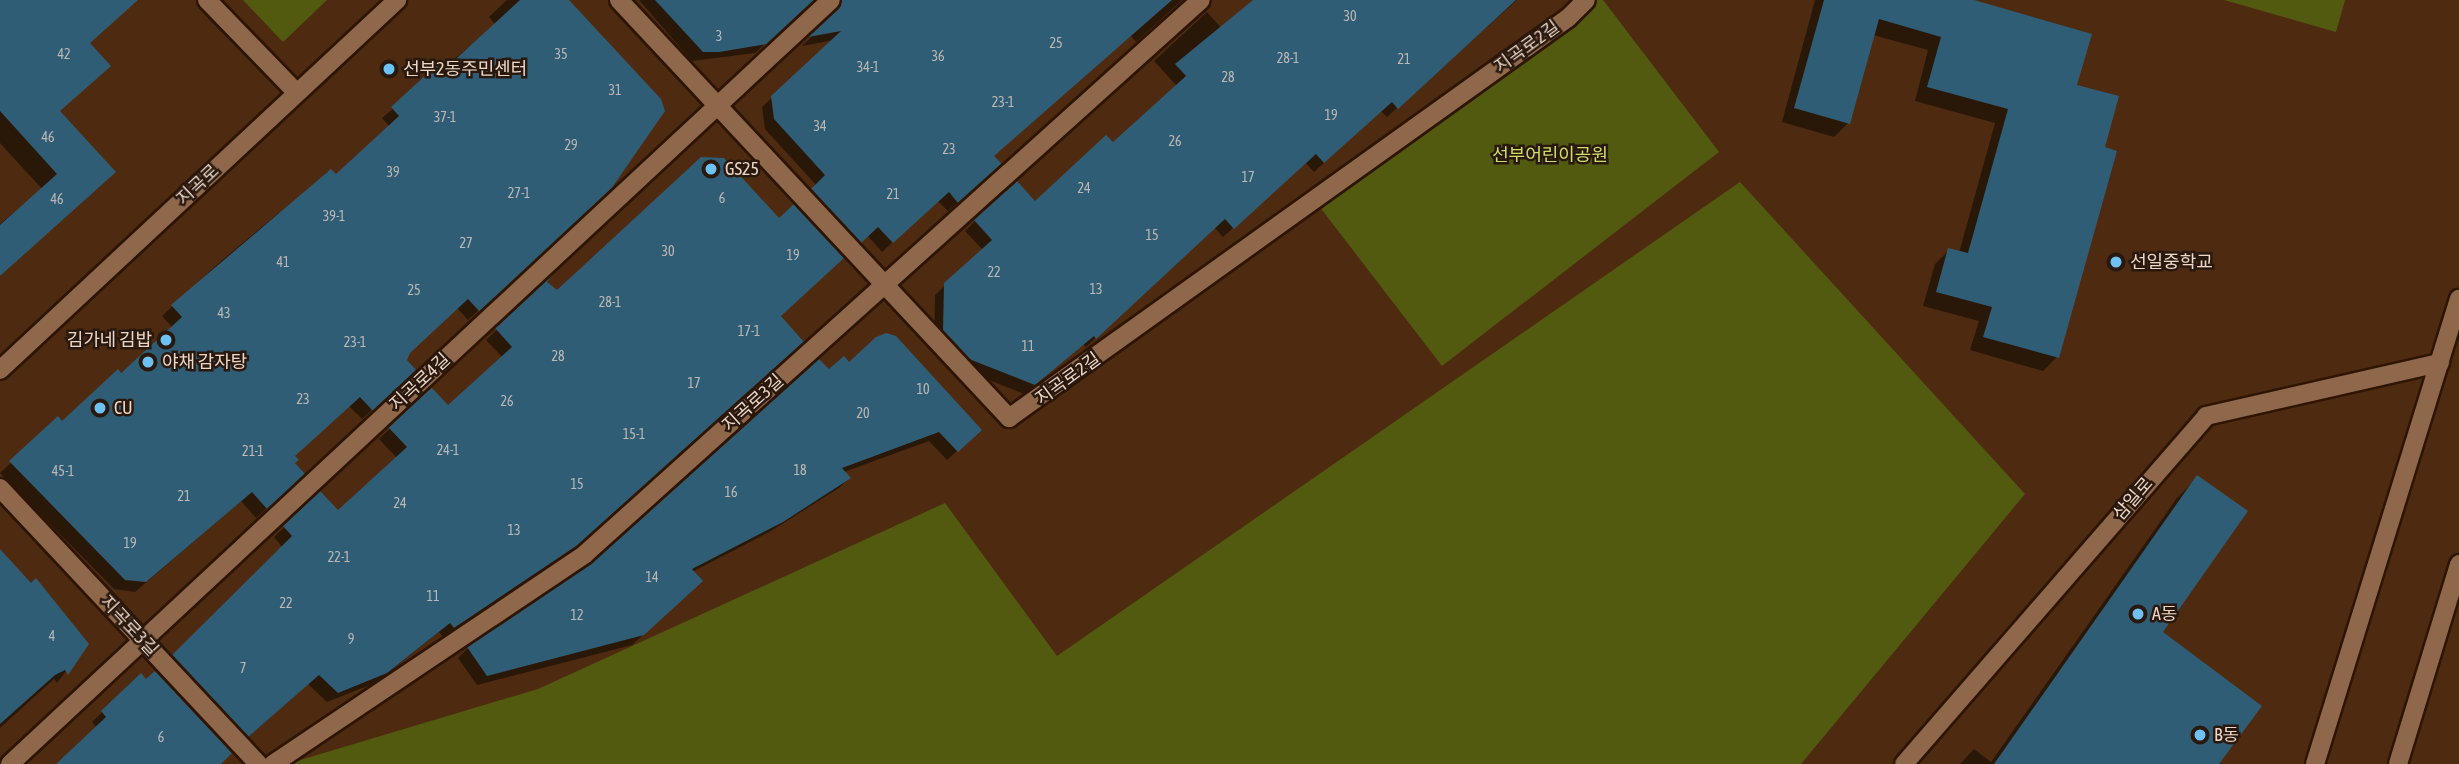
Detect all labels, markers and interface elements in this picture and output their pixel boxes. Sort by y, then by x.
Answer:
house number: 30 [1343,8,1357,24]
street label: 지곡로2길 [1490,16,1564,78]
house number: 3 [716,28,722,44]
house number: 25 [1049,35,1063,51]
house number: 42 [57,46,71,62]
house number: 35 [554,46,568,62]
house number: 36 [931,48,945,64]
house number: 28-1 [1277,50,1299,66]
house number: 21 [1397,51,1411,67]
place label: 선부2동주민센터 [403,58,527,80]
house number: 34-1 [857,59,879,75]
marker: 선부2동주민센터 [381,61,397,77]
house number: 28 [1221,69,1235,85]
house number: 31 [608,82,622,98]
house number: 23-1 [992,94,1014,110]
house number: 19 [1324,107,1338,123]
house number: 37-1 [434,109,456,125]
house number: 34 [813,118,827,134]
house number: 46 [41,129,55,145]
house number: 26 [1168,133,1182,149]
house number: 29 [564,137,578,153]
house number: 23 [942,141,956,157]
park label: 선부어린이공원 [1492,144,1608,166]
place label: GS25 [725,158,759,180]
street label: 지곡로 [172,160,224,210]
marker: GS25 [703,161,719,177]
house number: 39 [386,164,400,180]
house number: 17 [1241,169,1255,185]
house number: 24 [1077,180,1091,196]
house number: 27-1 [508,185,530,201]
house number: 21 [886,186,900,202]
house number: 6 [719,190,725,206]
house number: 46 [50,191,64,207]
house number: 39-1 [323,208,345,224]
house number: 15 [1145,227,1159,243]
house number: 27 [459,235,473,251]
house number: 30 [661,243,675,259]
house number: 19 [786,247,800,263]
place label: 선일중학교 [2130,251,2213,273]
house number: 41 [276,254,290,270]
marker: 선일중학교 [2108,254,2124,270]
house number: 22 [987,264,1001,280]
house number: 13 [1089,281,1103,297]
house number: 25 [407,282,421,298]
house number: 28-1 [599,294,621,310]
house number: 43 [217,305,231,321]
house number: 17-1 [738,323,760,339]
place label: 김가네 김밥 [67,329,152,351]
marker: 김가네 김밥 [158,332,174,348]
house number: 23-1 [344,334,366,350]
house number: 11 [1021,338,1035,354]
house number: 28 [551,348,565,364]
street label: 지곡로2길 [1031,348,1105,410]
street label: 지곡로4길 [385,349,455,415]
place label: 야채 감자탕 [162,351,247,373]
marker: 야채 감자탕 [140,354,156,370]
street label: 지곡로3길 [718,370,788,436]
house number: 17 [687,375,701,391]
house number: 10 [916,381,930,397]
house number: 23 [296,391,310,407]
house number: 26 [500,393,514,409]
place label: CU [114,397,133,419]
marker: CU [92,400,108,416]
house number: 20 [856,405,870,421]
house number: 15-1 [623,426,645,442]
house number: 24-1 [437,442,459,458]
house number: 21-1 [242,443,264,459]
house number: 18 [793,462,807,478]
house number: 45-1 [52,463,74,479]
street label: 삼일로 [2109,473,2157,525]
house number: 15 [570,476,584,492]
house number: 16 [724,484,738,500]
house number: 21 [177,488,191,504]
house number: 24 [393,495,407,511]
house number: 13 [507,522,521,538]
house number: 19 [123,535,137,551]
house number: 22-1 [328,549,350,565]
house number: 14 [645,569,659,585]
house number: 11 [426,588,440,604]
street label: 지곡로3길 [96,591,162,661]
house number: 22 [279,595,293,611]
place label: A동 [2152,603,2177,625]
marker: A동 [2130,606,2146,622]
house number: 12 [570,607,584,623]
house number: 4 [49,628,55,644]
house number: 9 [348,631,354,647]
house number: 7 [240,660,246,676]
place label: B동 [2214,724,2239,746]
marker: B동 [2192,727,2208,743]
house number: 6 [158,729,164,745]

